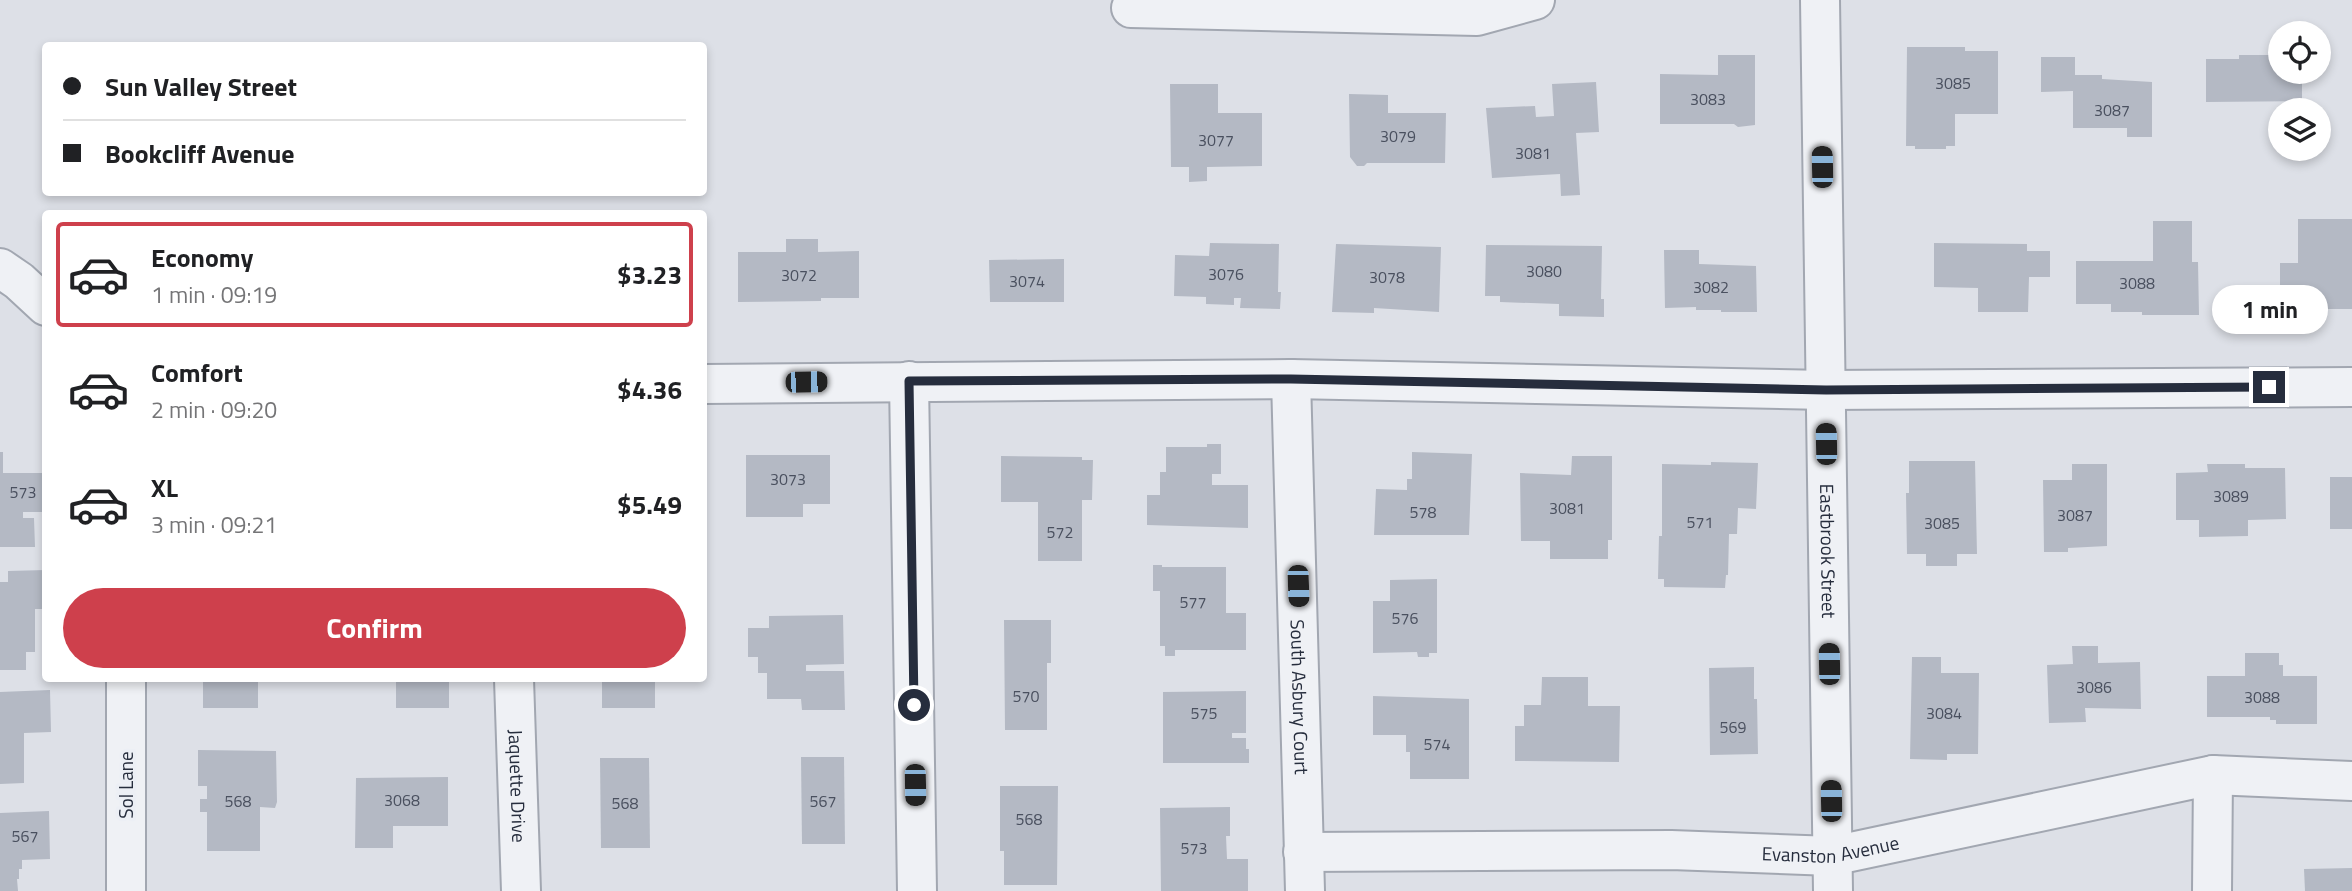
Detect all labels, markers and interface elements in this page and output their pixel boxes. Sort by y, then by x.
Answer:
map controls [2268,21,2331,161]
button: locate [2268,21,2331,84]
text: Sun Valley Street [105,67,297,106]
house number: 3085 [1935,71,1971,95]
house number: 3083 [1690,87,1726,111]
house number: 3087 [2094,98,2130,122]
button: layers [2268,98,2331,161]
house number: 3079 [1380,124,1416,148]
house number: 3077 [1198,128,1234,152]
text: Bookcliff Avenue [105,134,295,173]
house number: 3081 [1515,141,1551,165]
car [1812,146,1833,188]
text: Economy [151,238,253,277]
icon: car [67,243,130,306]
text: $3.23 [617,255,682,294]
house number: 3080 [1526,259,1562,283]
house number: 3076 [1208,262,1244,286]
house number: 3072 [781,263,817,287]
house number: 3078 [1369,265,1405,289]
house number: 3074 [1009,269,1045,293]
house number: 3088 [2119,271,2155,295]
house number: 3082 [1693,275,1729,299]
text: 1 min · 09:19 [151,277,277,312]
callout: 1 min [2211,286,2327,334]
text: 1 min [2242,292,2298,327]
text: Comfort [151,353,243,392]
icon: car [67,358,130,421]
text: $4.36 [617,370,682,409]
car [785,371,828,393]
route end [2253,371,2285,403]
text: 2 min · 09:20 [151,392,277,427]
car [1816,423,1837,465]
house number: 3073 [770,467,806,491]
text: XL [151,468,178,507]
icon: car [67,473,130,536]
house number: 573 [10,480,36,504]
street label: Eastbrook Street [1813,484,1844,619]
house number: 3089 [2213,484,2249,508]
text: $5.49 [617,485,682,524]
house number: 3081 [1549,496,1585,520]
house number: 578 [1410,500,1436,524]
house number: 3087 [2057,503,2093,527]
text: 3 min · 09:21 [151,507,277,542]
house number: 571 [1687,510,1713,534]
house number: 3085 [1924,511,1960,535]
house number: 572 [1047,520,1073,544]
car [1287,565,1310,607]
button: Confirm [63,588,686,668]
house number: 577 [1180,590,1206,614]
house number: 576 [1392,606,1418,630]
street label: South Asbury Court [1284,619,1317,775]
car [1819,643,1840,685]
house number: 3086 [2076,675,2112,699]
house number: 570 [1013,684,1039,708]
house number: 3088 [2244,685,2280,709]
route start [898,689,930,721]
house number: 575 [1191,701,1217,725]
house number: 3084 [1926,701,1962,725]
house number: 569 [1720,715,1746,739]
street label: Jaquette Drive [502,729,534,843]
house number: 574 [1424,732,1450,756]
street label: Sol Lane [111,751,140,819]
car [905,764,926,806]
car [1821,780,1842,822]
house number: 3068 [384,788,420,812]
house number: 568 [225,789,251,813]
house number: 567 [810,789,836,813]
house number: 568 [612,791,638,815]
house number: 568 [1016,807,1042,831]
house number: 567 [12,824,38,848]
street label: Evanston Avenue [1761,827,1902,870]
house number: 573 [1181,836,1207,860]

